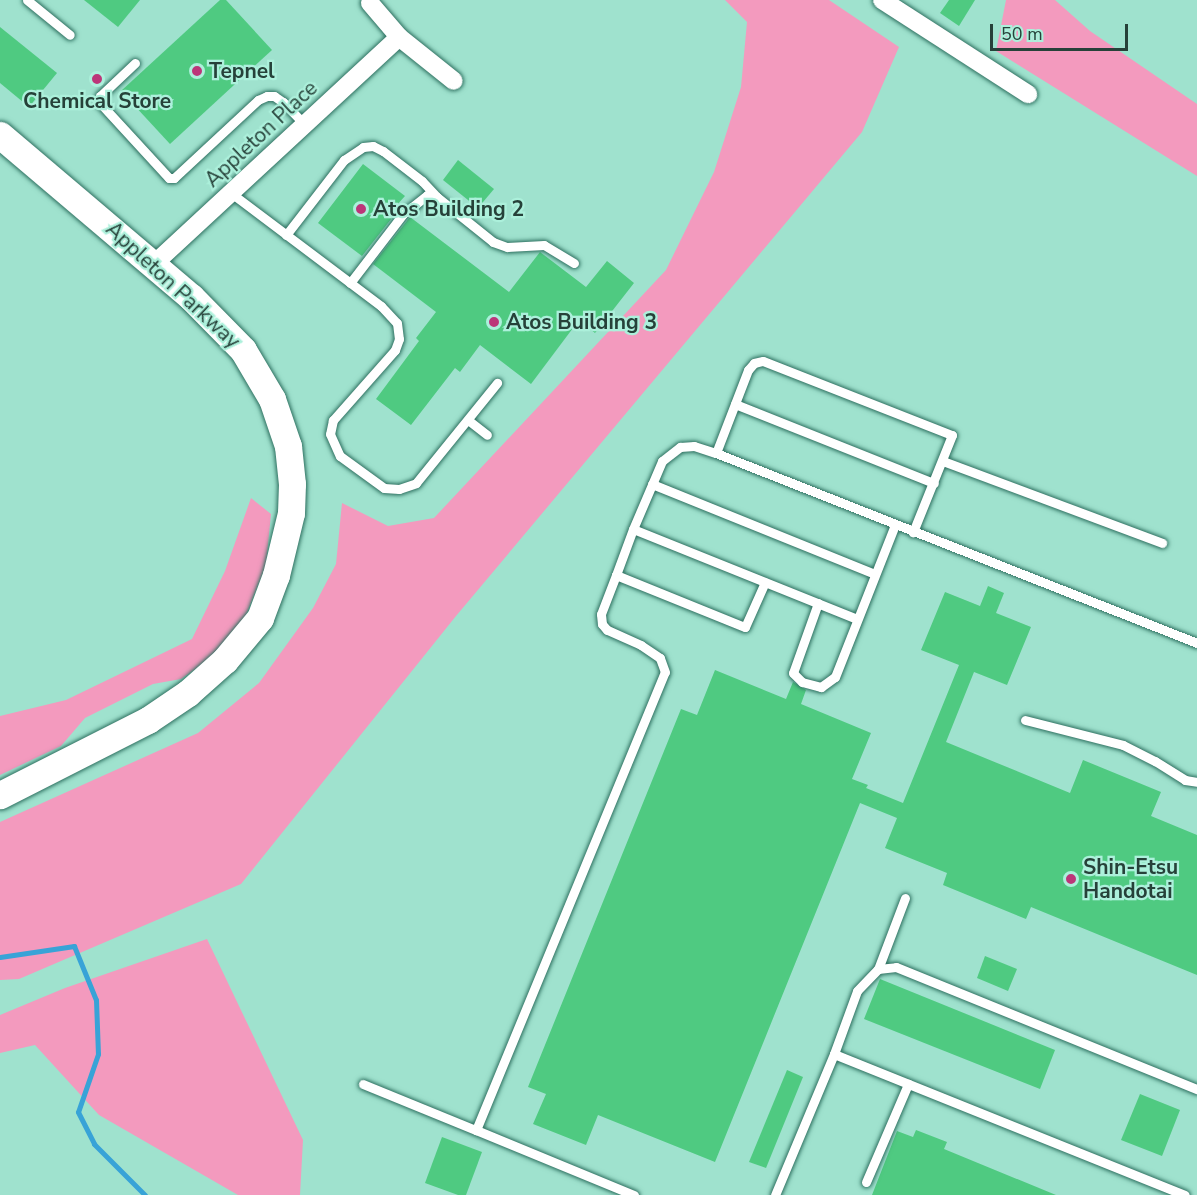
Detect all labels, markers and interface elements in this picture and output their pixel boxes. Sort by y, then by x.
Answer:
scale bar [993,12,1131,50]
text: 50 m [1001,22,1043,46]
place label: Tepnel [209,58,275,84]
marker: Tepnel [190,64,204,78]
marker: Chemical Store [90,72,104,86]
street label: Appleton Place [200,75,322,193]
place label: Chemical Store [23,88,171,114]
place label: Atos Building 2 [373,196,524,222]
marker: Atos Building 2 [354,202,368,216]
street label: Appleton Parkway [101,216,245,354]
place label: Atos Building 3 [506,309,657,335]
marker: Atos Building 3 [487,315,501,329]
place label: Shin-Etsu Handotai [1083,854,1178,904]
marker: Shin-Etsu Handotai [1064,872,1078,886]

